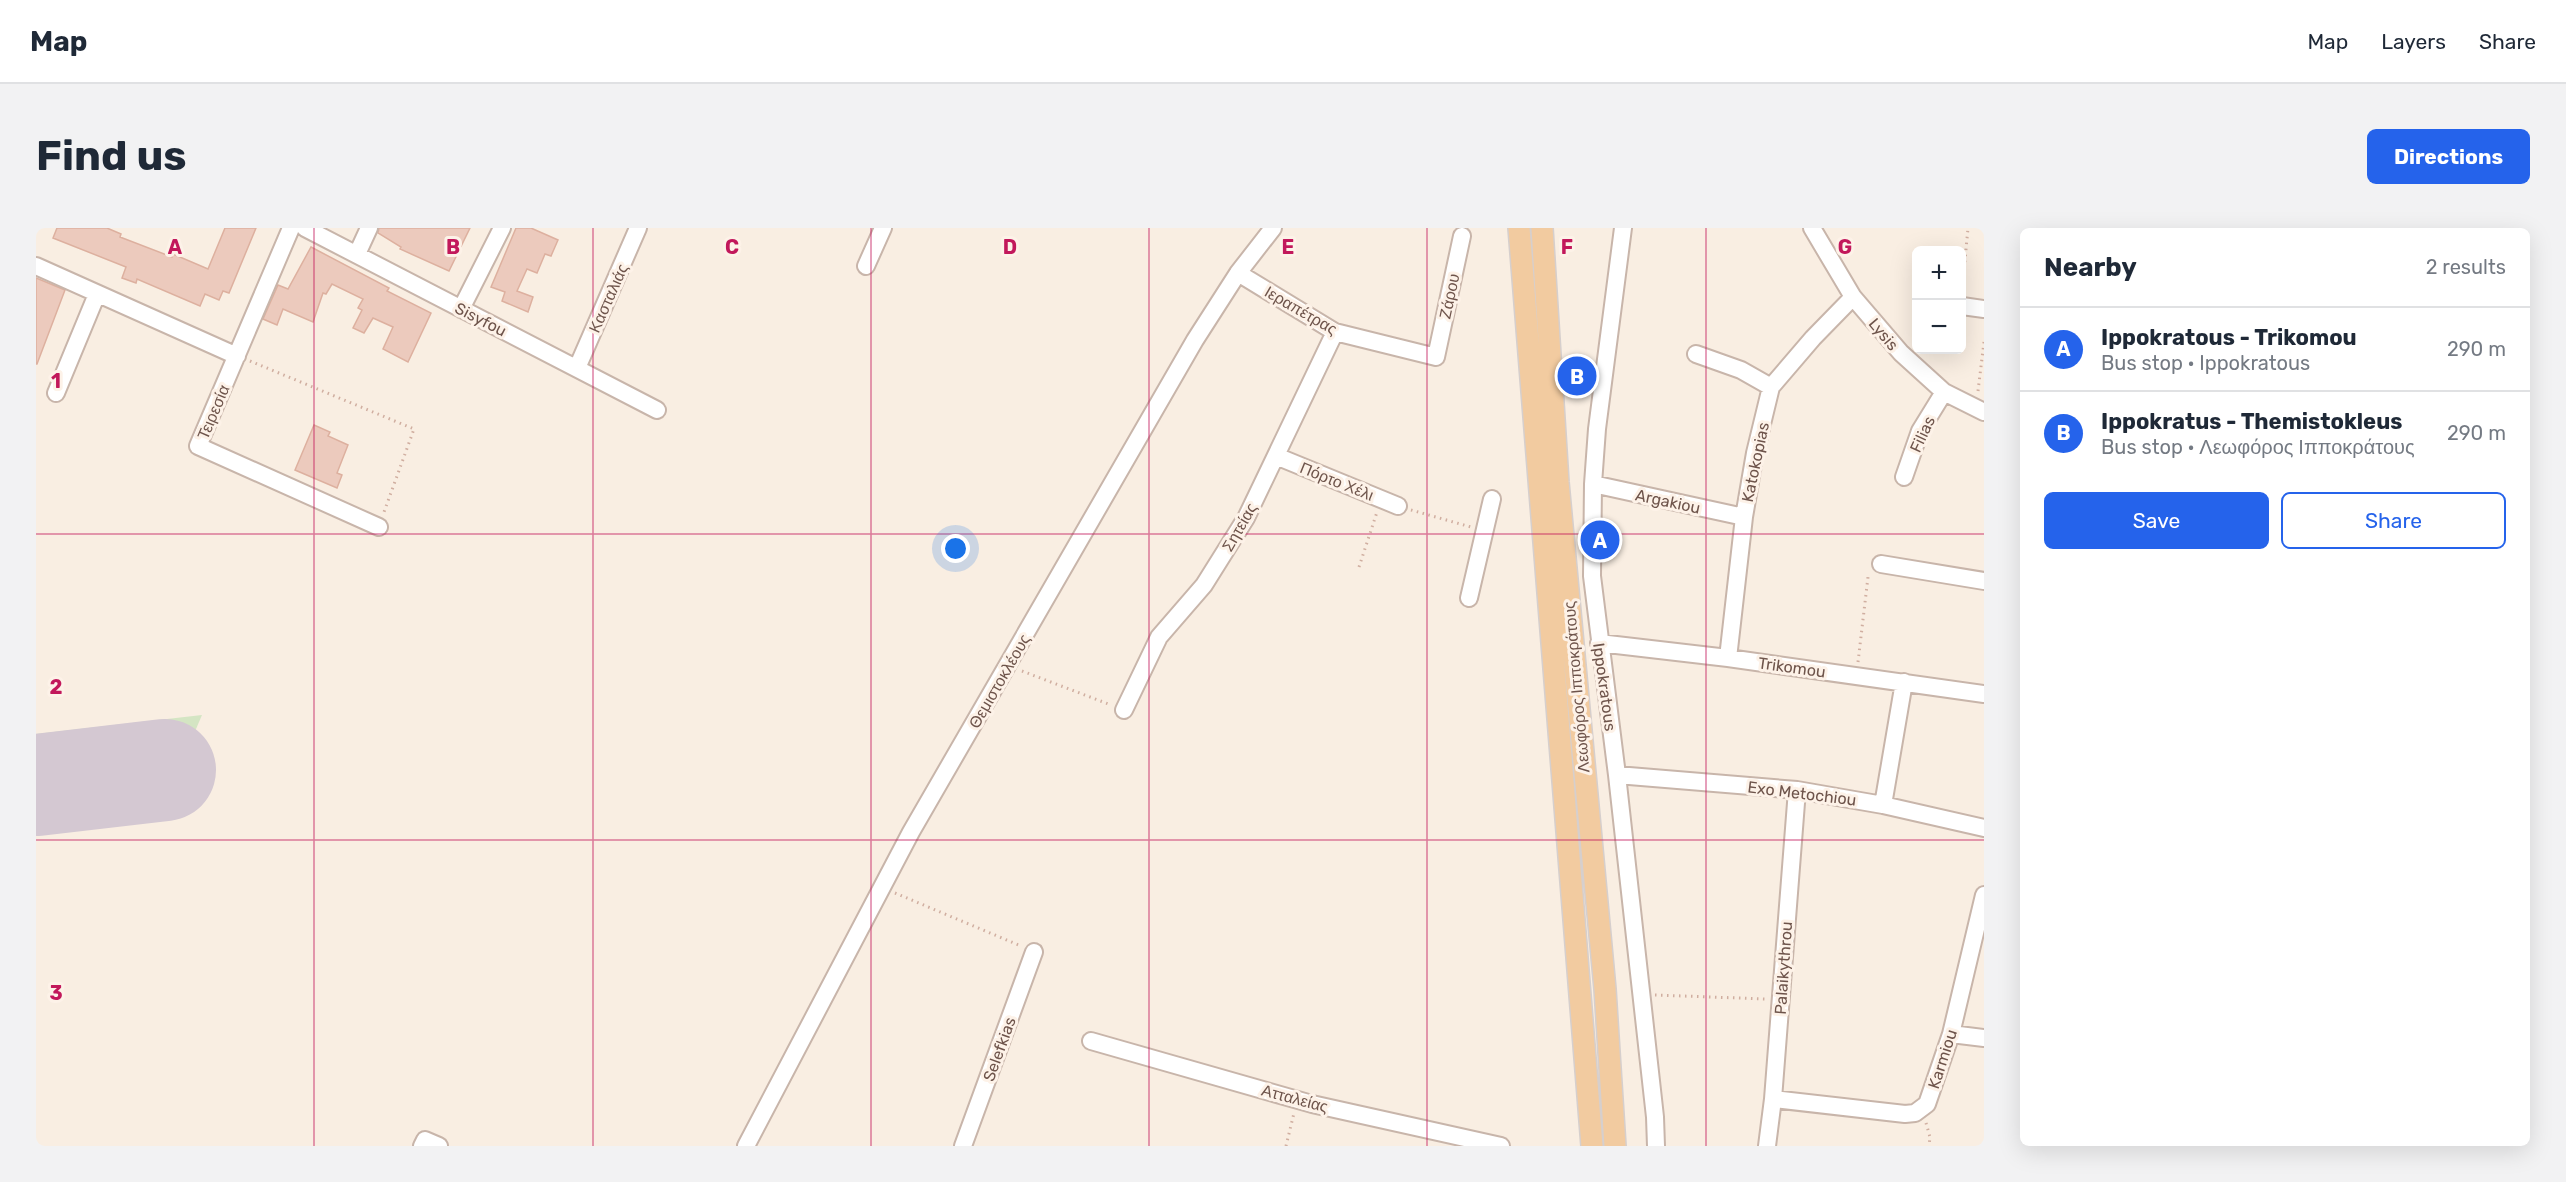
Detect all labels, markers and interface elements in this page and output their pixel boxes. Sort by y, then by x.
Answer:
text: Map [30,25,87,58]
text: Map [2307,29,2348,54]
text: Layers [2381,29,2446,54]
text: Share [2479,29,2536,54]
button: Directions [2367,129,2530,184]
text: Find us [36,131,187,181]
text: A [168,235,183,259]
text: B [446,235,460,259]
text: C [725,235,739,259]
text: D [1003,235,1017,259]
text: E [1282,235,1294,259]
text: F [1561,235,1573,259]
text: G [1838,235,1852,259]
map controls [1912,246,1966,354]
button: + [1912,246,1966,300]
text: Nearby [2044,252,2137,283]
text: 2 results [2426,255,2506,279]
street label: Κασταλιάς [585,261,632,336]
street label: Ζάρου [1435,272,1464,320]
street label: Ιεραπέτρας [1261,282,1341,339]
street label: Sisyfou [452,298,510,340]
button: − [1912,300,1966,354]
street label: Lysis [1865,314,1903,354]
text: Ippokratous - Trikomou [2101,324,2357,351]
text: A [2056,337,2071,361]
text: 290 m [2447,337,2506,361]
text: Bus stop · Ippokratous [2101,351,2310,375]
pin: B [1558,354,1596,398]
text: 1 [51,369,61,393]
street label: Τειρεσία [193,382,233,442]
text: Ippokratus - Themistokleus [2101,408,2402,435]
street label: Filias [1906,413,1939,455]
street label: Katokopias [1738,420,1773,504]
text: B [2056,421,2071,445]
text: 290 m [2447,421,2506,445]
text: Bus stop · Λεωφόρος Ιπποκράτους [2101,435,2415,459]
street label: Πόρτο Χέλι [1297,458,1377,505]
street label: Argakiou [1634,485,1702,518]
button: Save [2044,492,2269,549]
button: Share [2281,492,2506,549]
street label: Σητείας [1218,499,1261,555]
pin: A [1580,518,1620,562]
your location [941,534,970,563]
street label: Λεωφόρος Ιπποκράτους [1560,600,1593,774]
street label: Θεμιστοκλέους [965,630,1034,732]
street label: Ippokratous [1589,642,1620,732]
street label: Trikomou [1757,653,1827,682]
text: 2 [50,675,63,699]
street label: Exo Metochiou [1746,777,1857,810]
street label: Palaikythrou [1771,921,1796,1015]
text: 3 [49,981,63,1005]
street label: Selefkias [979,1014,1020,1084]
street label: Karmiou [1924,1027,1961,1091]
street label: Ατταλείας [1260,1081,1330,1117]

